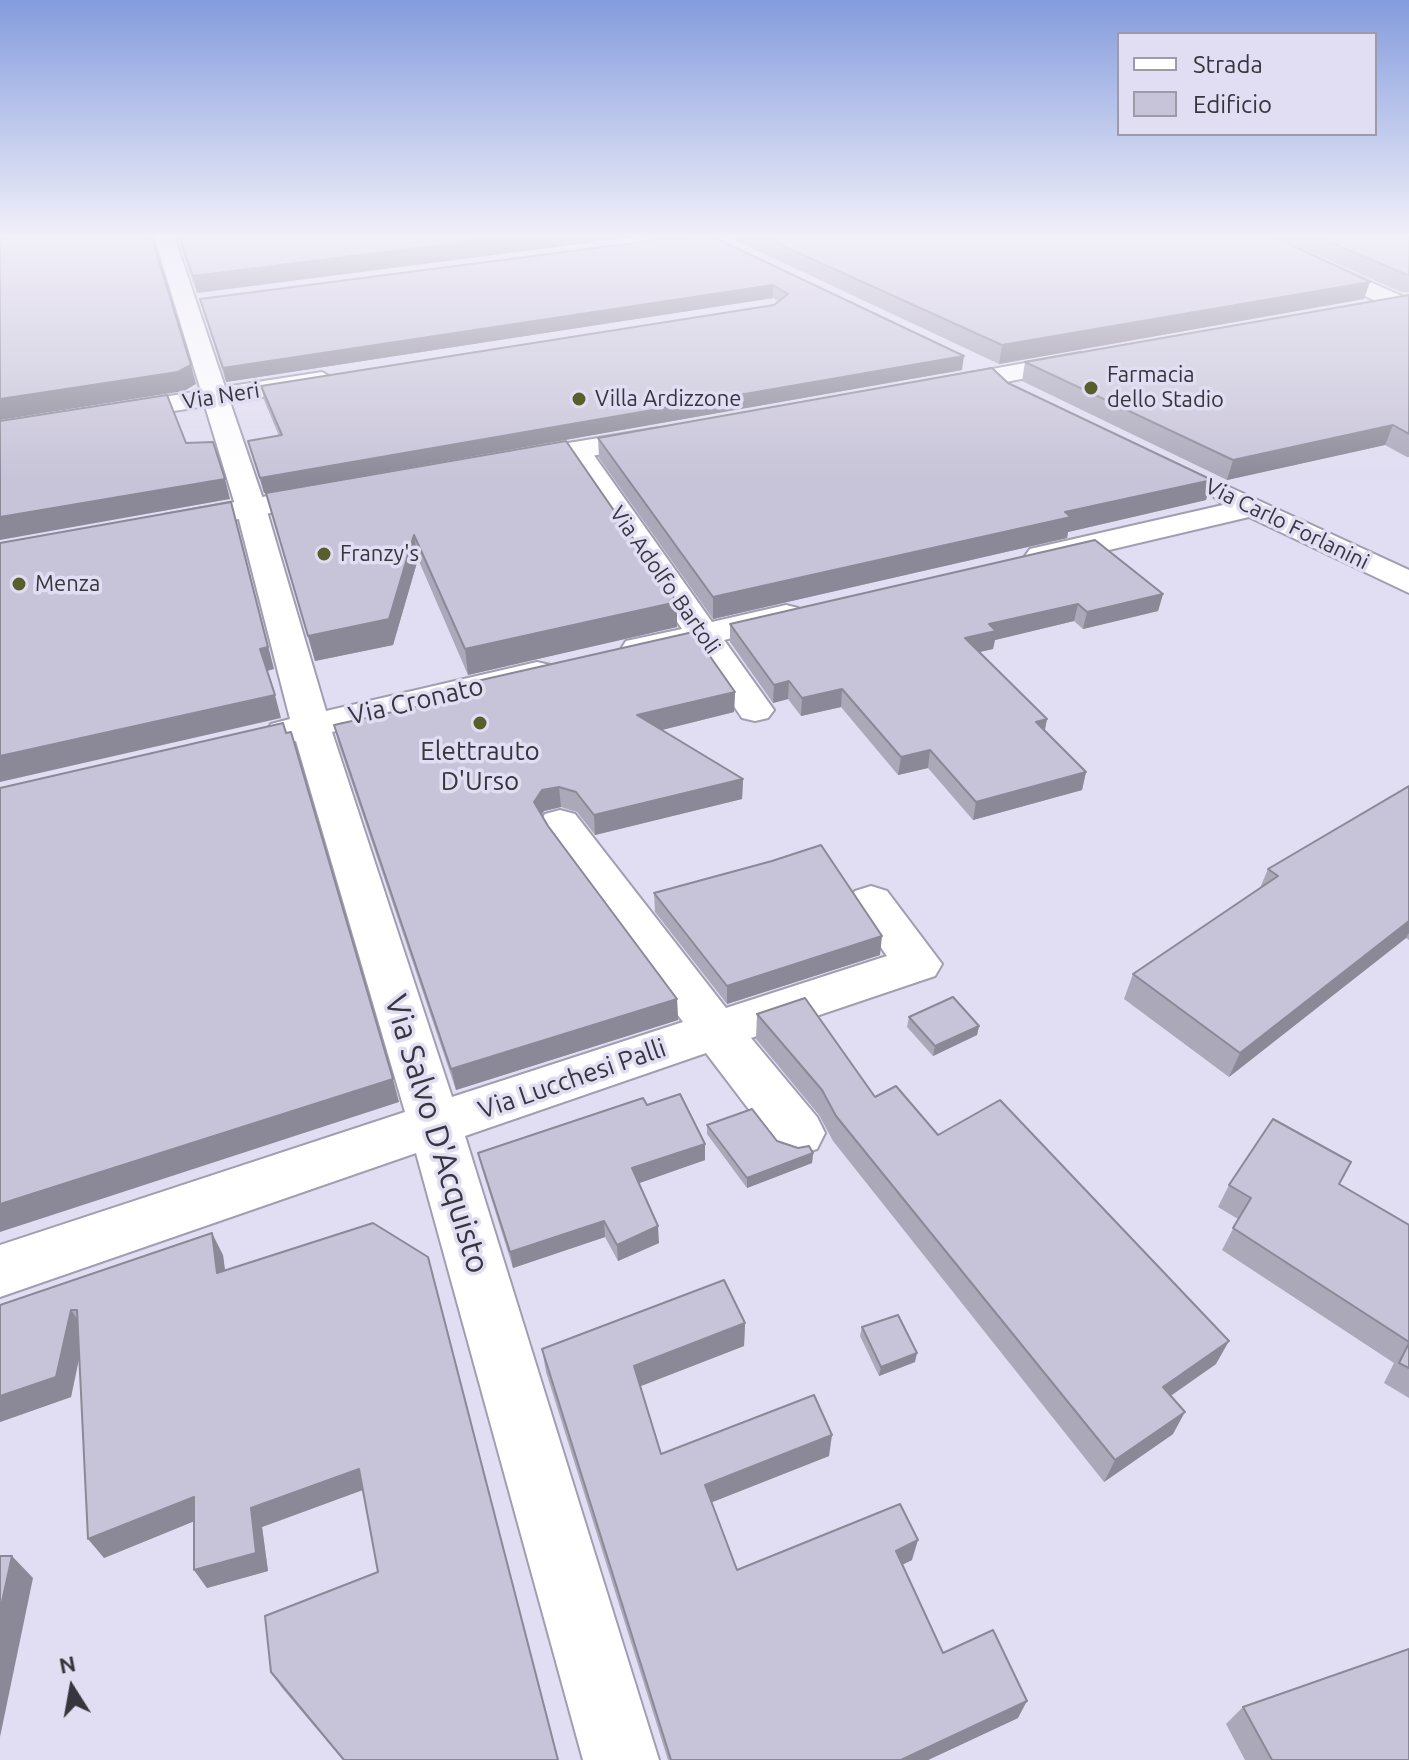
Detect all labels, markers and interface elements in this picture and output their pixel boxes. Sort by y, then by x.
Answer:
legend [1117,32,1377,136]
text: Strada [1193,51,1263,78]
text: Edificio [1193,91,1272,118]
place label: Farmacia dello Stadio [1107,362,1224,414]
street label: Via Neri [180,377,262,415]
marker: Farmacia dello Stadio [1082,379,1100,397]
place label: Villa Ardizzone [595,386,741,412]
marker: Villa Ardizzone [570,390,588,408]
street label: Via Carlo Forlanini [1201,473,1373,575]
street label: Via Adolfo Bartoli [604,501,726,659]
place label: Franzy's [340,541,419,567]
marker: Franzy's [315,545,333,563]
place label: Menza [35,571,100,597]
marker: Menza [10,575,28,593]
street label: Via Cronato [345,670,487,732]
marker: Elettrauto D'Urso [471,714,489,732]
place label: Elettrauto D'Urso [420,735,540,796]
street label: Via Salvo D'Acquisto [376,990,498,1278]
street label: Via Lucchesi Palli [474,1032,670,1126]
north arrow [32,1648,112,1728]
text: N [57,1650,78,1678]

